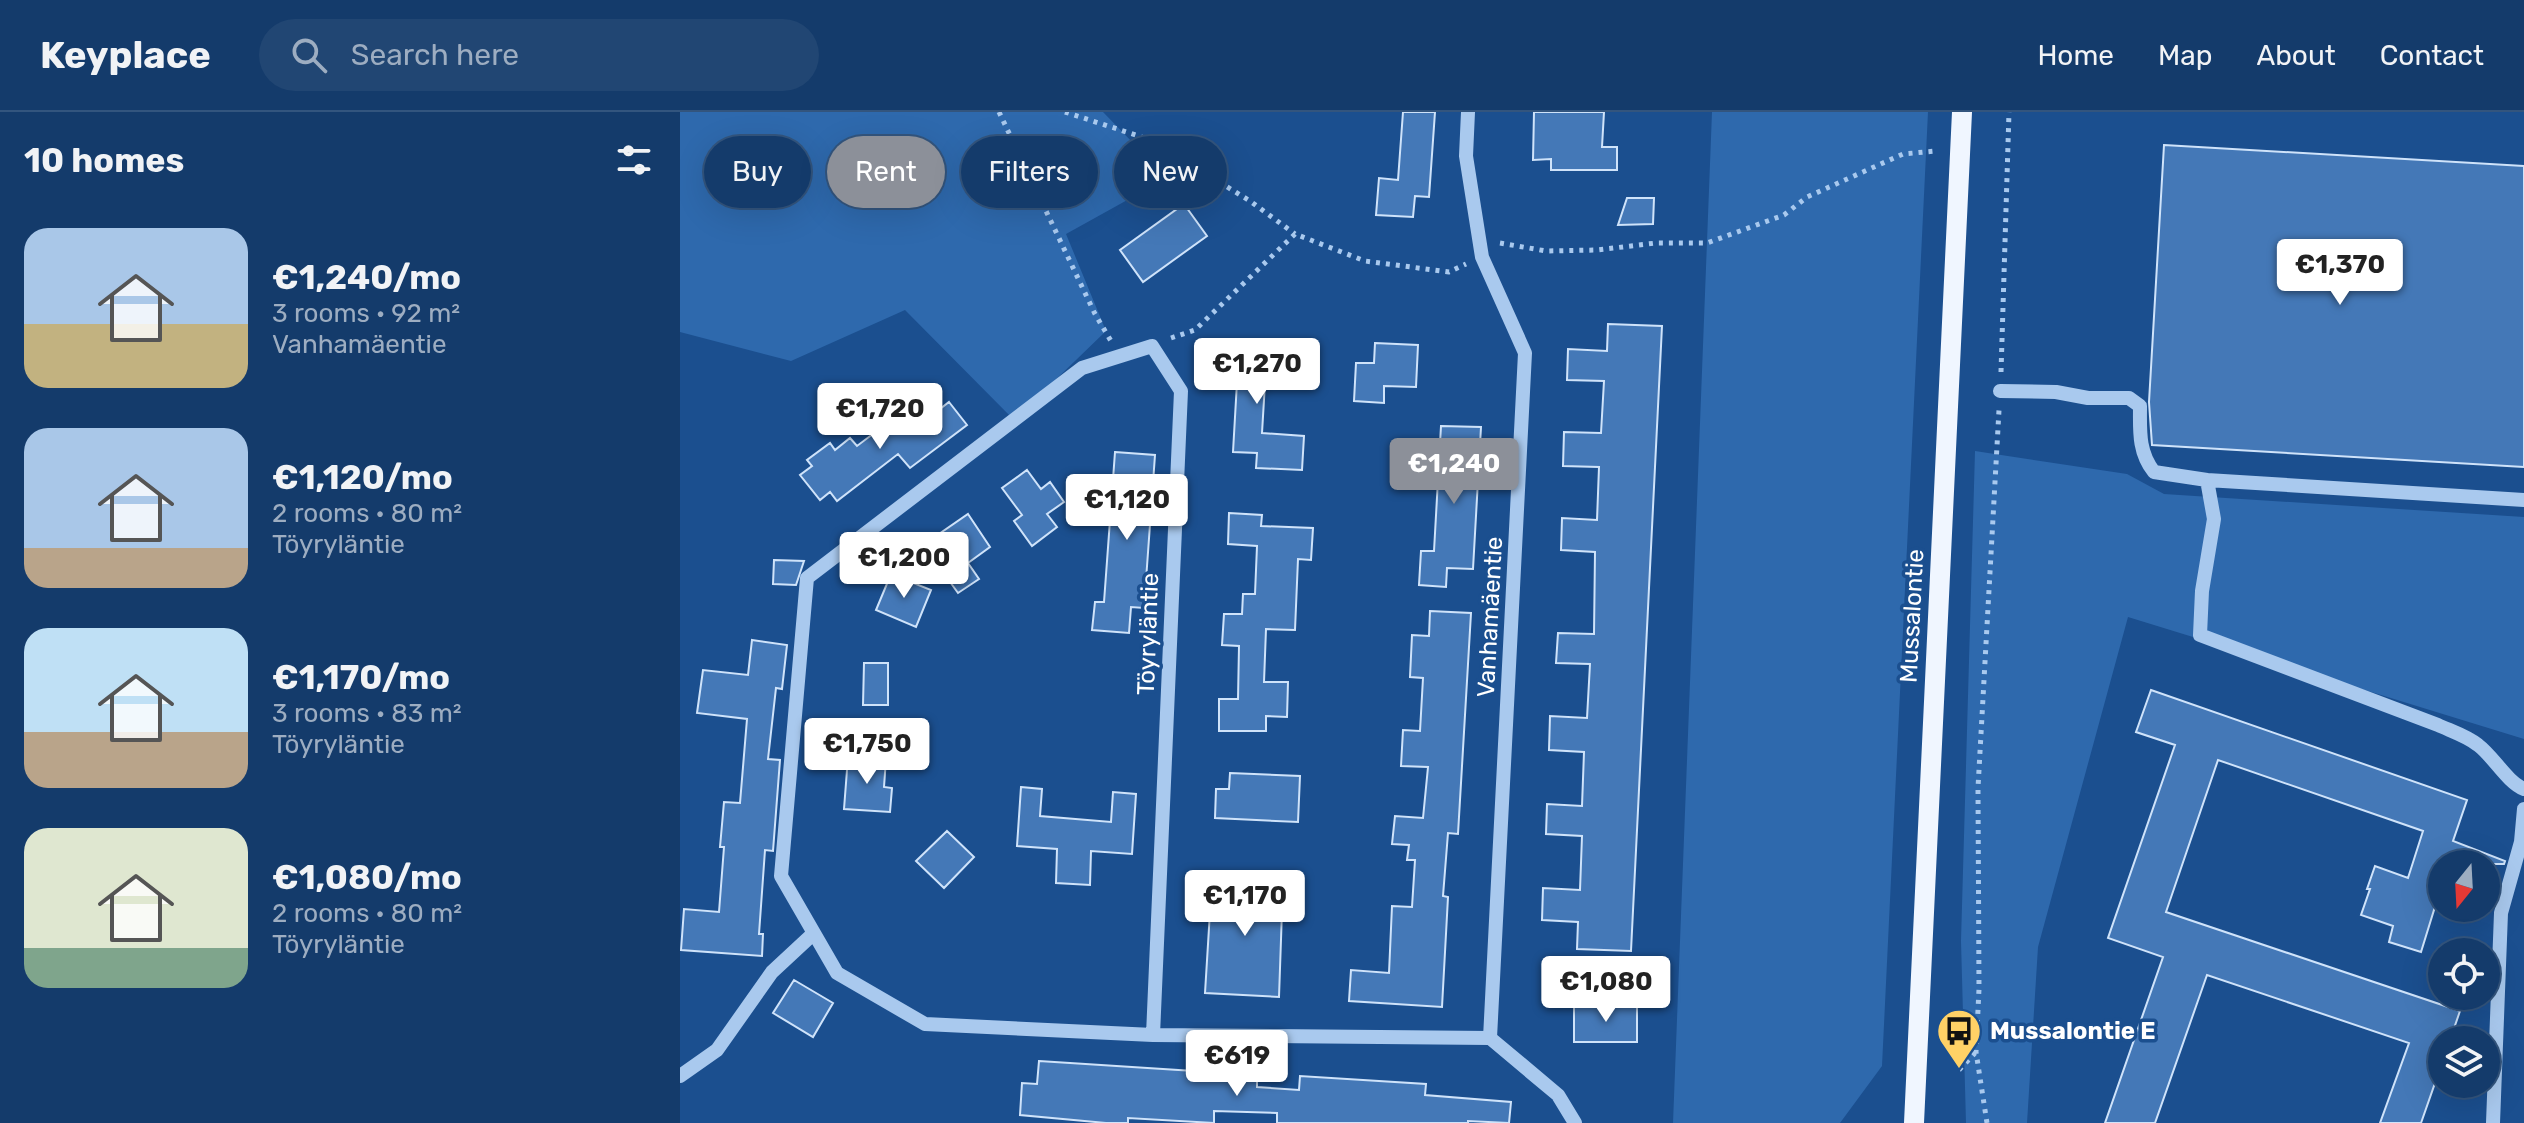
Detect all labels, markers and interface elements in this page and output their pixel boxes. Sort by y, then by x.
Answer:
search box [259,19,819,91]
text: Keyplace [40,32,211,78]
icon: search [287,33,331,77]
text: Search here [351,37,519,73]
text: Home [2037,39,2114,72]
text: Map [2158,39,2212,72]
text: About [2256,39,2336,72]
text: Contact [2380,39,2484,72]
chip: Buy [704,136,811,208]
chip: Rent [827,136,945,208]
chip: Filters [961,136,1098,208]
chip: New [1114,136,1227,208]
icon: filters [612,138,656,182]
text: 10 homes [24,140,184,181]
pin: €1,370 [2275,239,2405,307]
text: €1,370 [2295,249,2385,280]
text: €1,240/mo [272,257,461,298]
icon: home [88,260,184,356]
text: 3 rooms · 92 m² [272,298,460,329]
text: Vanhamäentie [272,329,446,360]
pin: €1,270 [1192,338,1322,406]
text: €1,270 [1212,348,1302,379]
pin: €1,720 [815,383,945,451]
text: €1,720 [835,393,925,424]
pin: €1,240 [1389,438,1519,506]
text: €1,240 [1408,448,1500,479]
text: €1,120/mo [272,457,453,498]
icon: home [88,460,184,556]
pin: €1,120 [1062,474,1192,542]
text: €1,120 [1084,484,1170,515]
text: 2 rooms · 80 m² [272,498,462,529]
text: Töyryläntie [272,529,405,560]
pin: €1,200 [839,532,969,600]
street label: Vanhamäentie [1472,536,1508,698]
text: €1,200 [858,542,950,573]
street label: Mussalontie [1895,548,1929,684]
street label: Töyryläntie [1132,572,1164,696]
text: €1,170/mo [272,657,450,698]
icon: home [88,660,184,756]
text: 3 rooms · 83 m² [272,698,462,729]
pin: €1,750 [802,718,932,786]
text: €1,750 [822,728,912,759]
text: Töyryläntie [272,729,405,760]
north arrow [2428,850,2500,922]
map controls [2428,850,2500,1098]
text: €1,080/mo [272,857,462,898]
icon: home [88,860,184,956]
pin: €1,170 [1180,870,1310,938]
text: €1,170 [1203,880,1287,911]
text: 2 rooms · 80 m² [272,898,462,929]
text: Töyryläntie [272,929,405,960]
button: locate [2428,938,2500,1010]
pin: €1,080 [1541,956,1671,1024]
text: €1,080 [1559,966,1653,997]
bus stop icon: Mussalontie E [1935,1007,1983,1070]
place label: Mussalontie E [1990,1017,2156,1045]
button: layers [2428,1026,2500,1098]
pin: €619 [1190,1030,1284,1098]
text: €619 [1204,1040,1270,1071]

